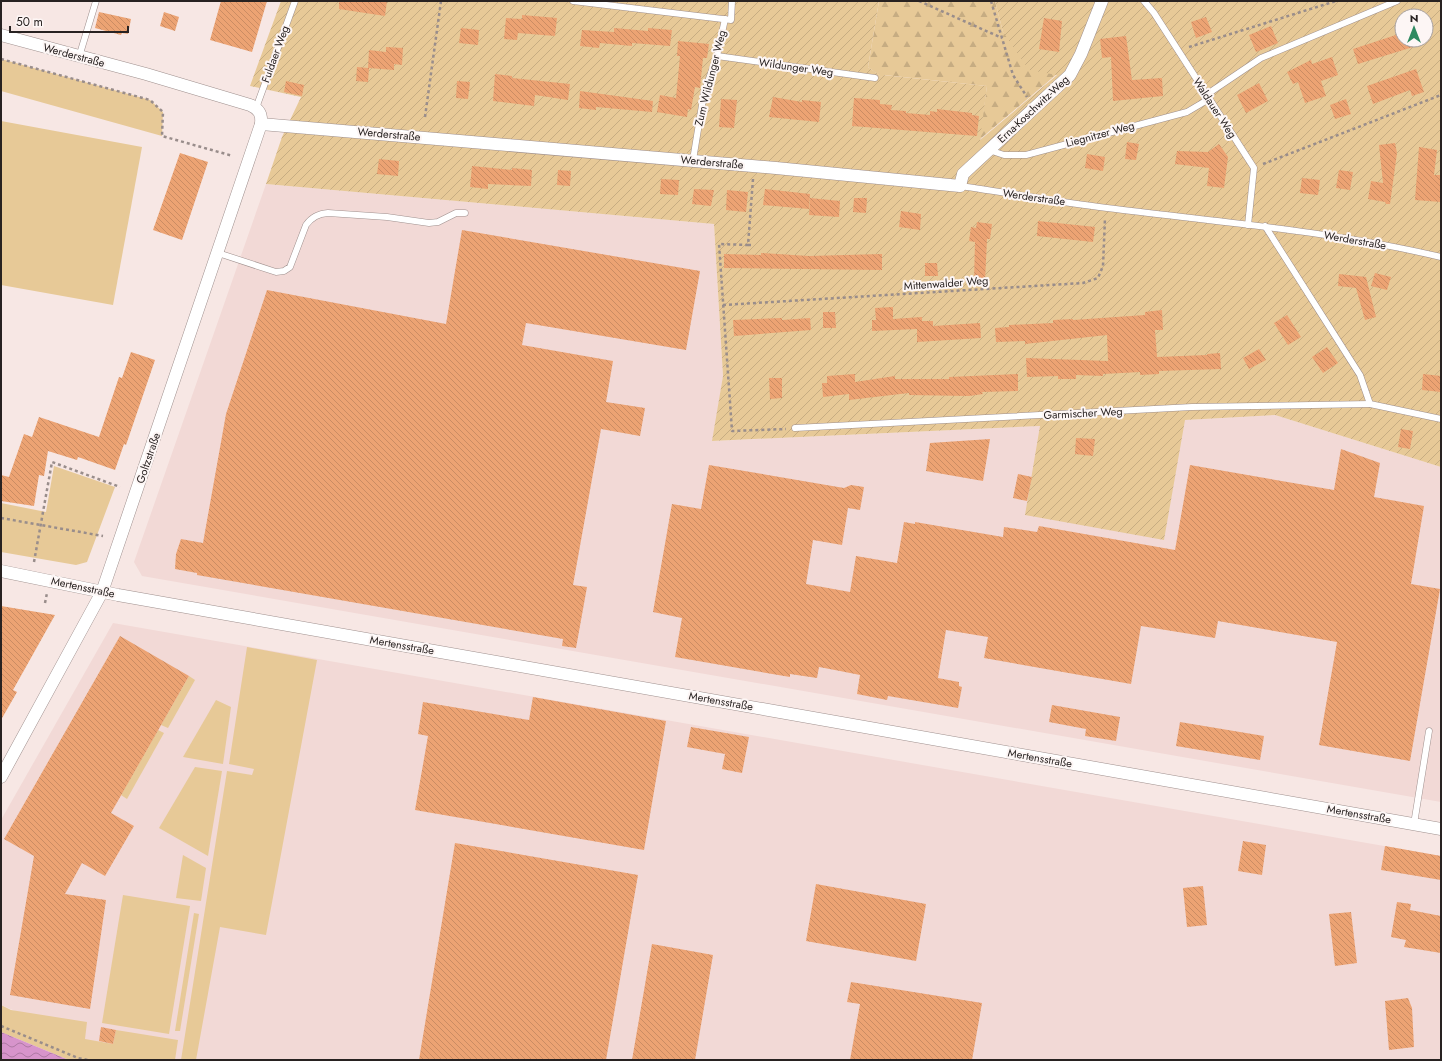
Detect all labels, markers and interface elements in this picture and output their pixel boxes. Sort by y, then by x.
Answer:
scale bar [10,8,128,34]
north arrow [1394,8,1434,48]
text: N [1410,10,1418,26]
text: 50 m [16,13,43,31]
street label: Fuldaer Weg [257,23,293,85]
street label: Zum Wildunger Weg [690,28,730,128]
street label: Werderstraße [41,39,107,71]
street label: Wildunger Weg [758,54,834,80]
street label: Erna-Koschwitz-Weg [994,72,1072,146]
street label: Waldauer Weg [1189,74,1241,142]
street label: Liegnitzer Weg [1064,117,1136,151]
street label: Werderstraße [357,123,421,145]
street label: Werderstraße [680,151,744,173]
street label: Werderstraße [1002,185,1067,209]
street label: Werderstraße [1322,227,1388,253]
street label: Mittenwalder Weg [903,272,989,294]
street label: Garmischer Weg [1043,403,1123,423]
street label: Goltzstraße [132,430,164,486]
street label: Mertensstraße [50,572,117,602]
street label: Mertensstraße [369,631,436,659]
street label: Mertensstraße [688,687,755,715]
street label: Mertensstraße [1007,744,1074,772]
street label: Mertensstraße [1326,800,1393,828]

